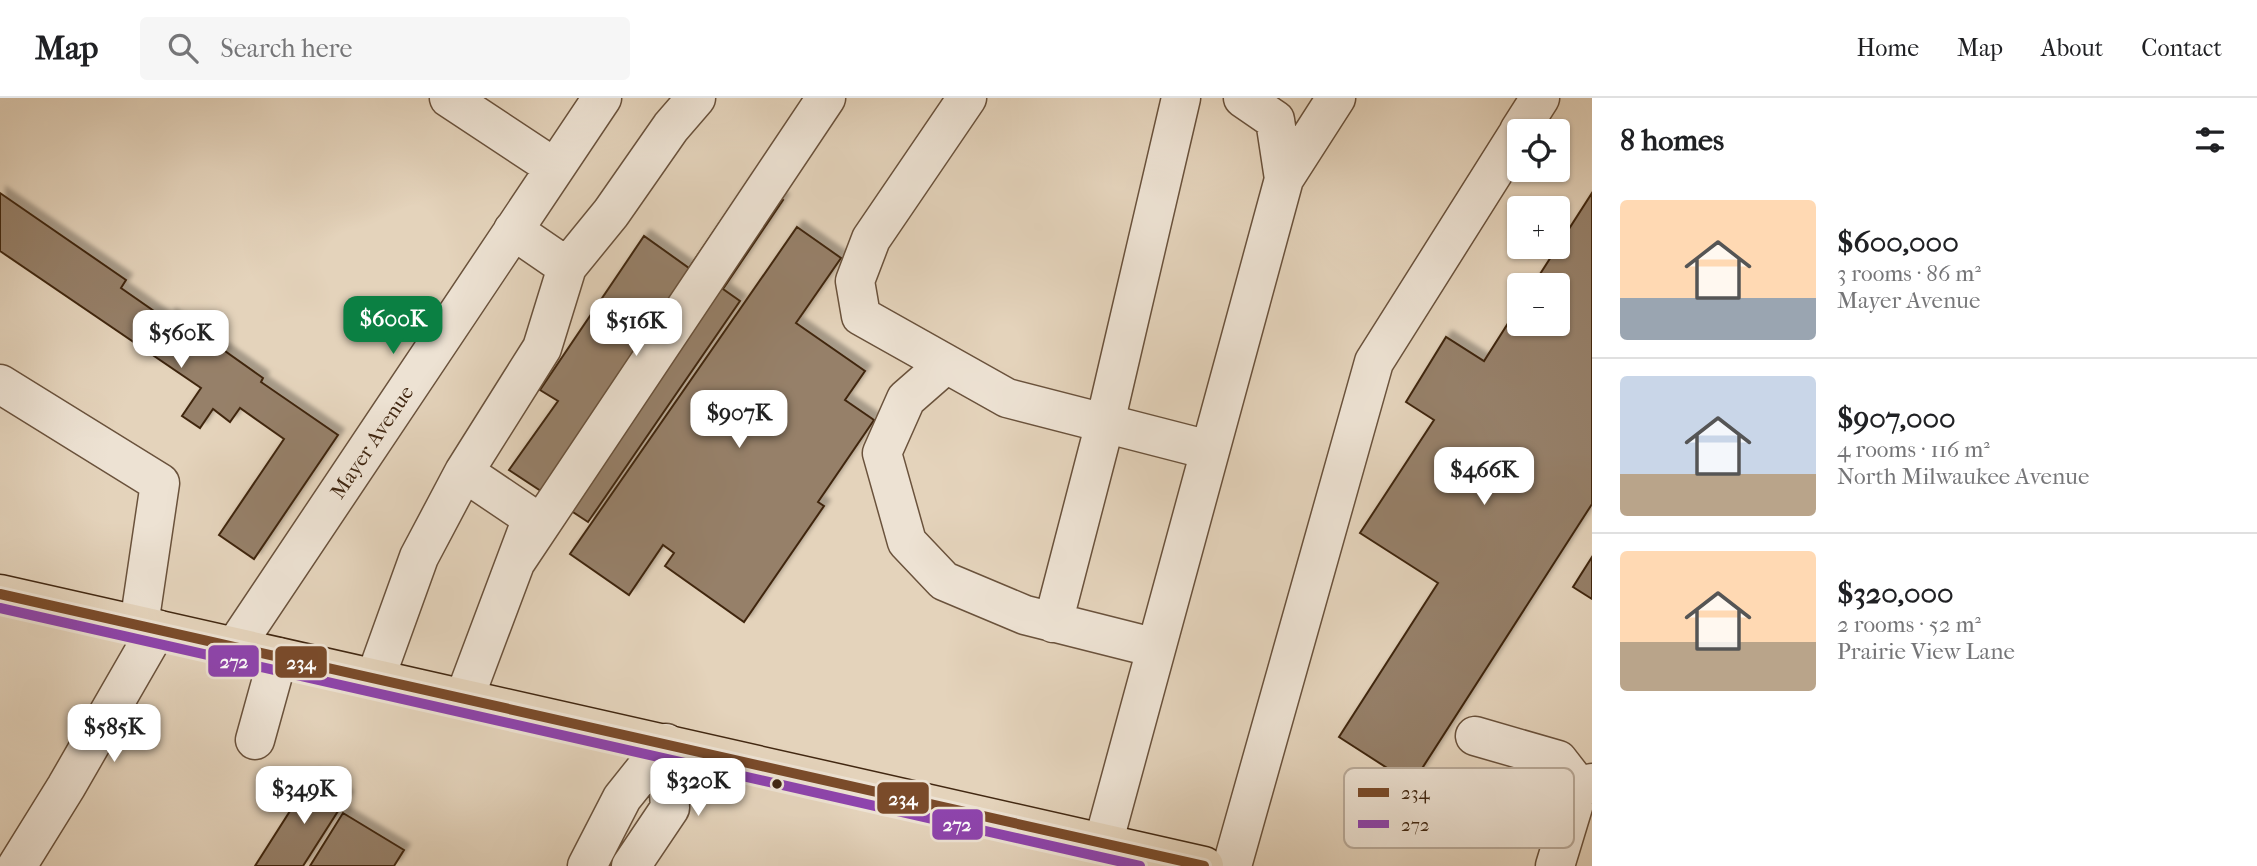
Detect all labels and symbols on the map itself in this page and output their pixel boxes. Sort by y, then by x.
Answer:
pin: $600K [344,296,442,356]
pin: $516K [587,299,685,358]
pin: $560K [132,310,230,370]
street label: Mayer Avenue [325,381,419,503]
pin: $907K [690,390,788,450]
pin: $466K [1435,448,1533,507]
line badge: 272 [207,644,260,678]
line badge: 234 [274,645,328,679]
text: 272 [220,651,249,673]
text: 234 [287,652,316,674]
pin: $585K [65,704,163,764]
pin: $320K [649,758,747,818]
pin: $349K [255,766,353,826]
legend [1344,768,1574,848]
unlabelled marker [770,777,784,791]
line badge: 234 [876,781,930,815]
text: 234 [1401,782,1431,804]
text: 234 [889,788,918,810]
line badge: 272 [931,808,984,841]
text: 272 [943,814,972,836]
text: 272 [1401,814,1430,836]

